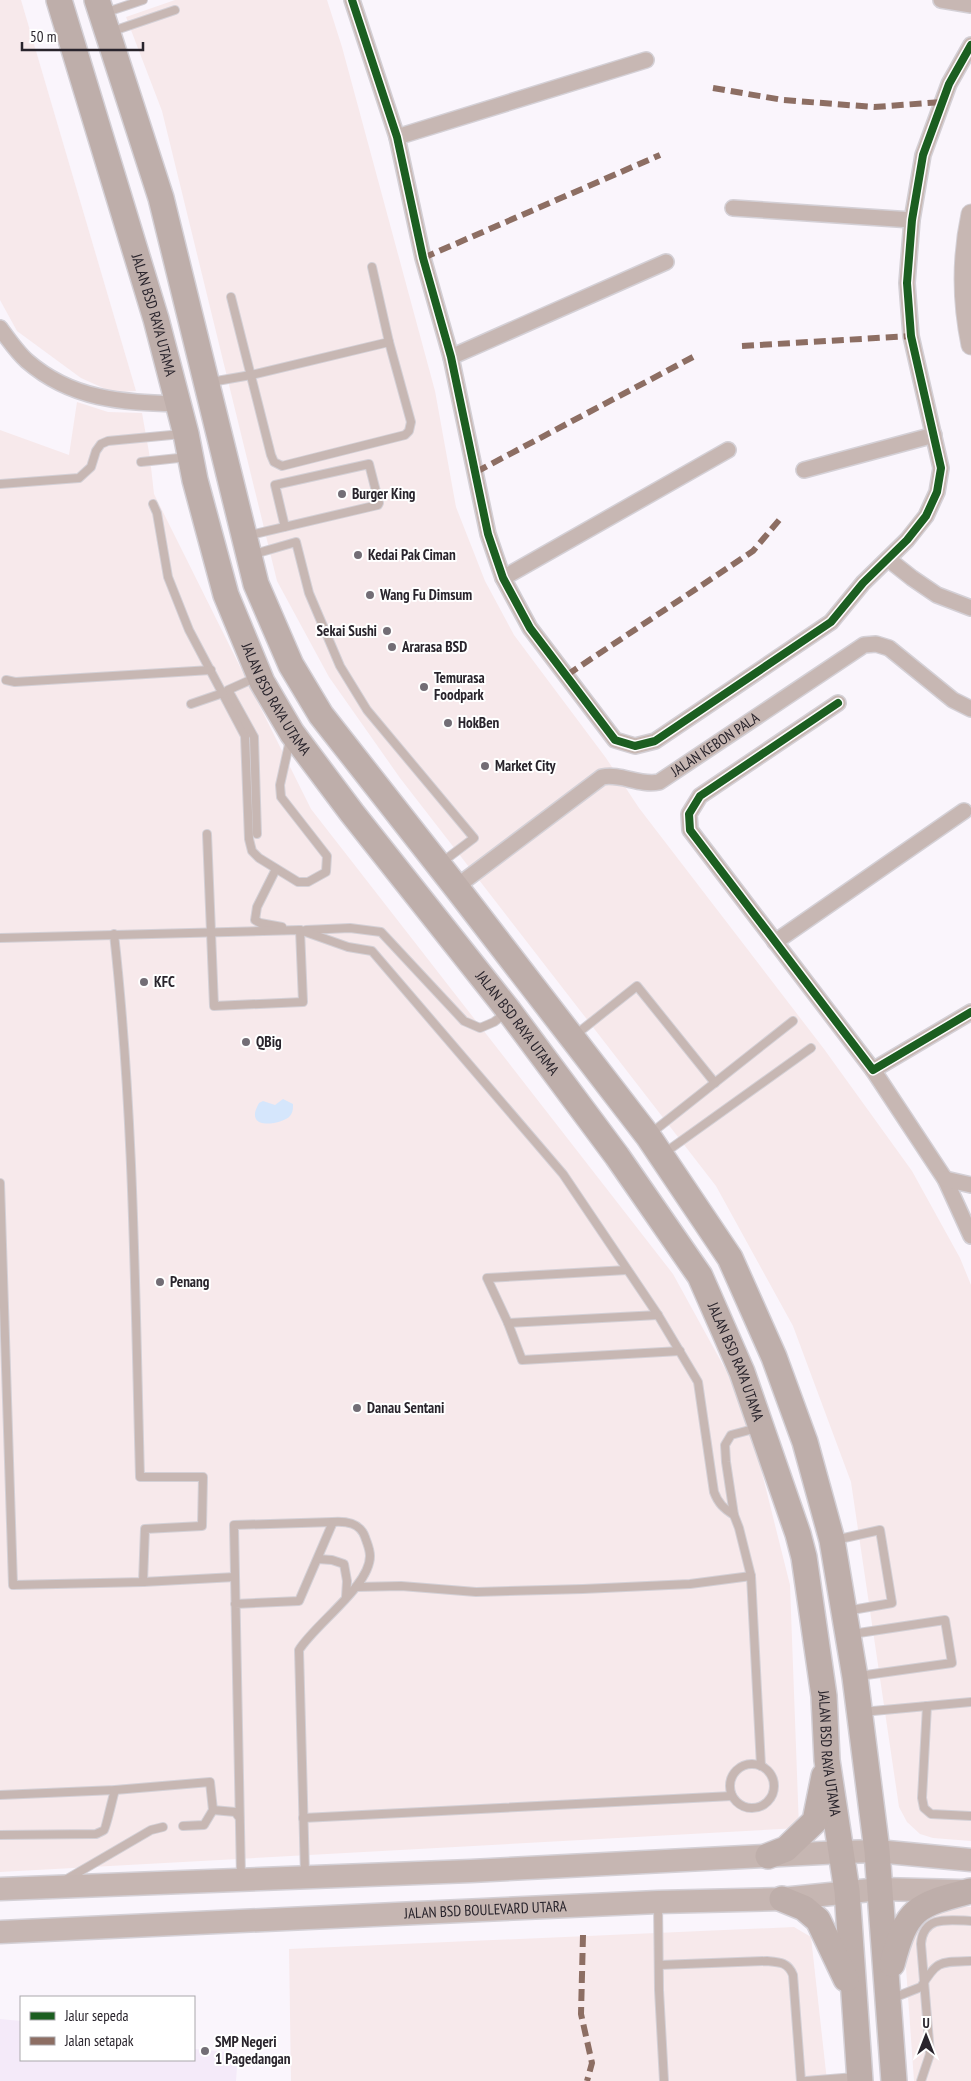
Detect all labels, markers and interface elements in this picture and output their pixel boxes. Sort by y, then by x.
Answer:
scale bar [22,20,144,52]
text: 50 m [30,27,56,46]
street label: JALAN BSD RAYA UTAMA [127,250,181,379]
place label: Burger King [352,484,416,503]
marker: Burger King [336,488,348,500]
place label: Kedai Pak Ciman [368,545,456,564]
marker: Kedai Pak Ciman [352,549,364,561]
place label: Wang Fu Dimsum [379,585,472,604]
marker: Wang Fu Dimsum [364,589,376,601]
place label: Sekai Sushi [317,621,377,640]
marker: Sekai Sushi [381,625,393,637]
place label: Ararasa BSD [401,637,467,656]
street label: JALAN BSD RAYA UTAMA [237,639,316,760]
marker: Ararasa BSD [386,641,398,653]
place label: Temurasa Foodpark [434,668,485,704]
marker: Temurasa Foodpark [418,681,430,693]
street label: JALAN KEBON PALA [666,707,763,781]
place label: HokBen [458,713,500,732]
marker: HokBen [442,717,454,729]
place label: Market City [495,756,557,775]
marker: Market City [479,760,491,772]
street label: JALAN BSD RAYA UTAMA [471,966,564,1080]
place label: KFC [154,972,175,991]
marker: KFC [138,976,150,988]
place label: QBig [256,1032,282,1051]
marker: QBig [240,1036,252,1048]
place label: Penang [170,1272,210,1291]
marker: Penang [154,1276,166,1288]
street label: JALAN BSD RAYA UTAMA [703,1298,769,1424]
place label: Danau Sentani [367,1398,444,1417]
marker: Danau Sentani [351,1402,363,1414]
street label: JALAN BSD RAYA UTAMA [814,1688,846,1818]
street label: JALAN BSD BOULEVARD UTARA [403,1896,568,1923]
legend [20,1996,195,2061]
text: Jalur sepeda [64,2006,128,2025]
north arrow [901,2011,951,2061]
text: U [922,2014,930,2032]
text: Jalan setapak [64,2031,134,2050]
place label: SMP Negeri 1 Pagedangan [215,2032,291,2068]
marker: SMP Negeri 1 Pagedangan [199,2045,211,2057]

